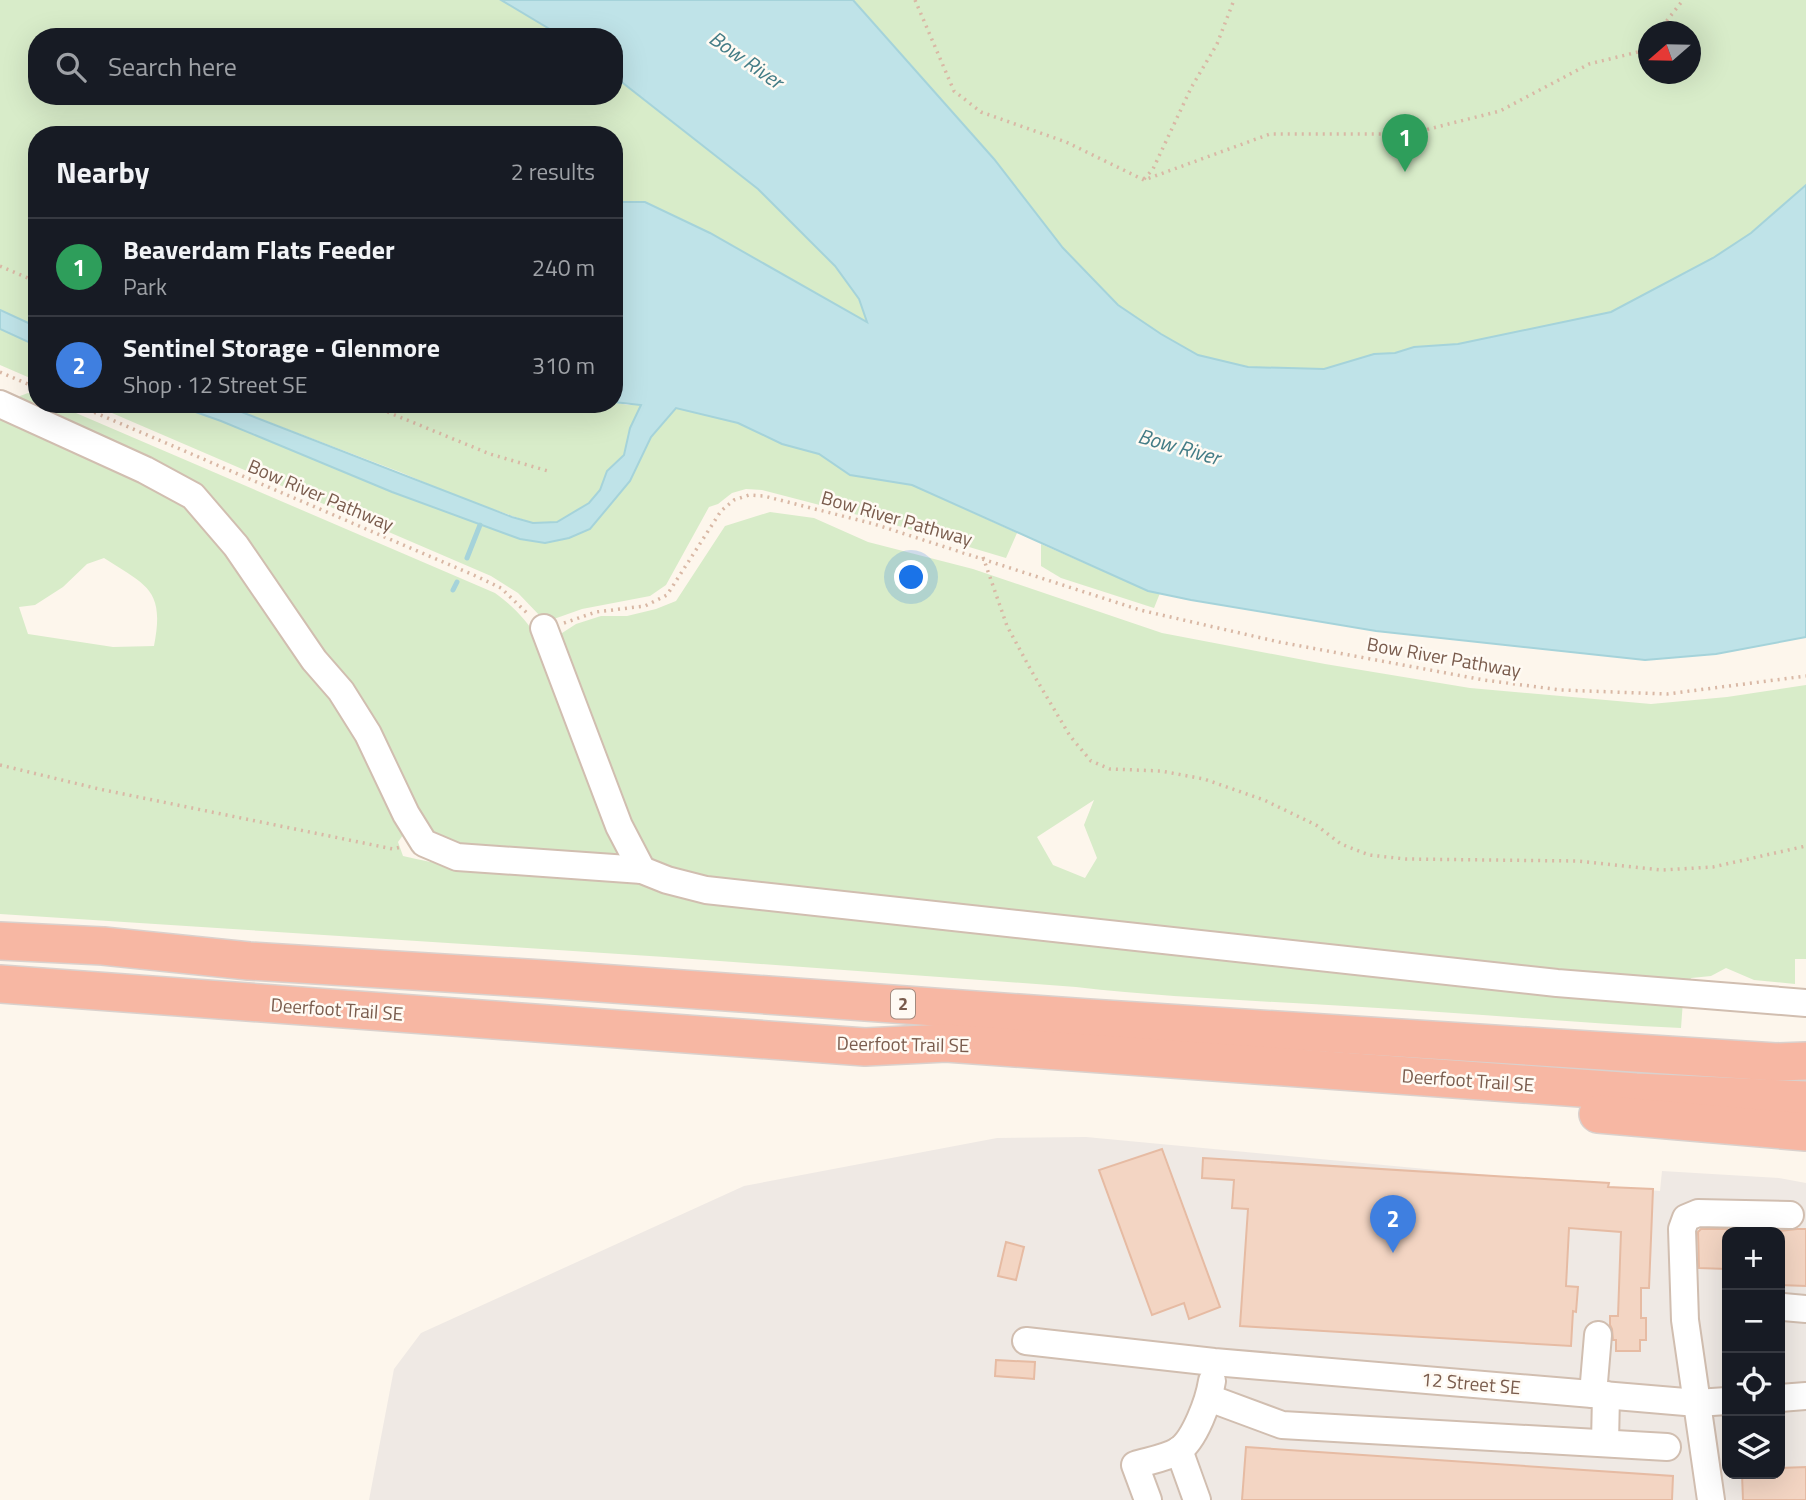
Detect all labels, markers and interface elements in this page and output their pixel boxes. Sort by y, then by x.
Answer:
north arrow [1638,21,1701,84]
water label: Bow River [703,22,792,98]
search box [28,28,623,105]
text: Search here [108,47,237,86]
icon: search [52,48,90,86]
pin: 1 [1382,114,1428,172]
text: Nearby [56,149,149,195]
text: 2 results [511,154,595,189]
text: Beaverdam Flats Feeder [123,230,395,269]
text: 1 [73,250,85,285]
text: 240 m [532,250,595,285]
text: Park [123,269,167,304]
text: Sentinel Storage - Glenmore [123,328,440,367]
text: 2 [73,348,85,383]
text: 310 m [532,348,595,383]
text: Shop · 12 Street SE [123,367,308,402]
water label: Bow River [1134,419,1226,474]
street label: Bow River Pathway [244,451,399,538]
street label: Bow River Pathway [818,482,976,553]
your location [894,560,928,594]
street label: Bow River Pathway [1365,629,1523,684]
street label: Deerfoot Trail SE [270,989,404,1028]
road number: 2 [891,989,915,1018]
street label: Deerfoot Trail SE [836,1028,970,1059]
street label: Deerfoot Trail SE [1401,1060,1535,1099]
pin: 2 [1370,1195,1416,1253]
map controls [1722,1227,1785,1479]
button: + [1722,1227,1785,1290]
button: − [1722,1290,1785,1353]
button: locate [1722,1353,1785,1416]
street label: 12 Street SE [1420,1364,1522,1401]
button: layers [1722,1416,1785,1479]

